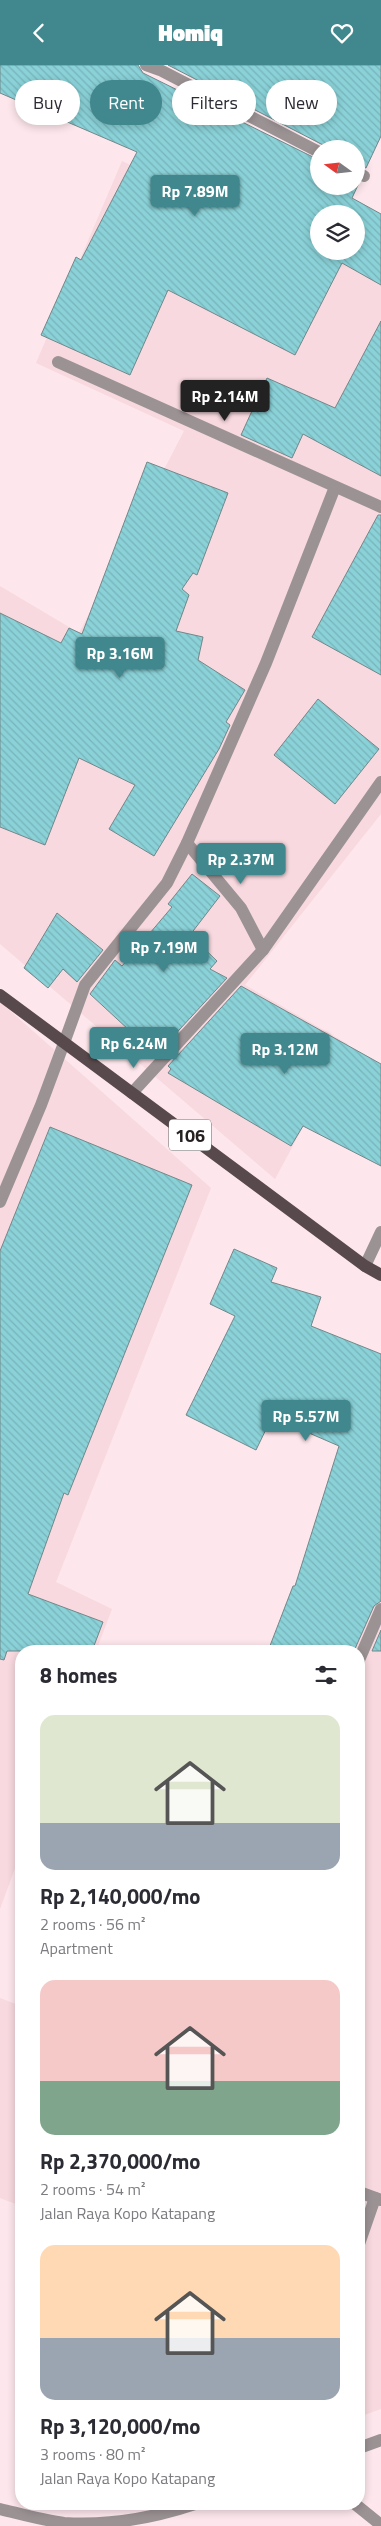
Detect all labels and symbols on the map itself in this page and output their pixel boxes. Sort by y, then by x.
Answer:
north arrow [310,140,365,195]
pin: Rp 7.89M [143,175,247,217]
pin: Rp 2.14M [173,379,277,422]
pin: Rp 3.16M [68,637,172,679]
pin: Rp 2.37M [189,843,293,885]
pin: Rp 7.19M [112,931,216,973]
pin: Rp 6.24M [82,1027,186,1069]
pin: Rp 3.12M [233,1033,337,1075]
road number: 106 [169,1119,211,1151]
pin: Rp 5.57M [254,1399,358,1442]

